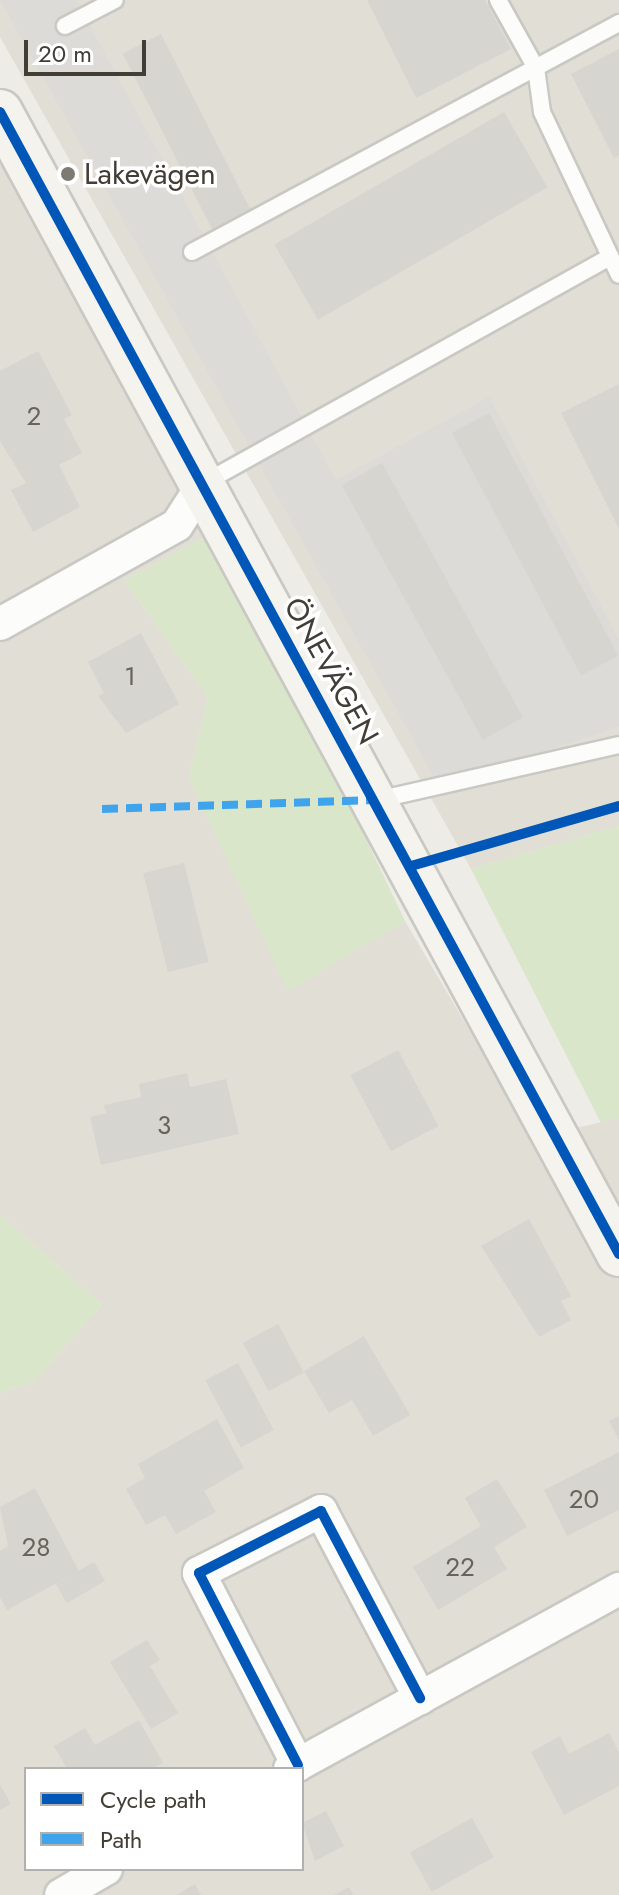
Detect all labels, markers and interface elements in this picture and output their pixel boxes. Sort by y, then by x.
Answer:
scale bar [28,24,150,74]
text: 20 m [38,36,92,71]
place label: Lakevägen [84,156,216,192]
marker: Lakevägen [59,165,77,183]
house number: 2 [27,401,41,433]
street label: ÖNEVÄGEN [276,591,386,751]
house number: 1 [124,661,136,693]
house number: 3 [157,1110,171,1142]
house number: 20 [569,1484,599,1516]
house number: 28 [22,1532,50,1564]
house number: 22 [445,1552,475,1584]
legend [24,1767,304,1871]
text: Cycle path [100,1782,207,1817]
text: Path [100,1822,142,1857]

